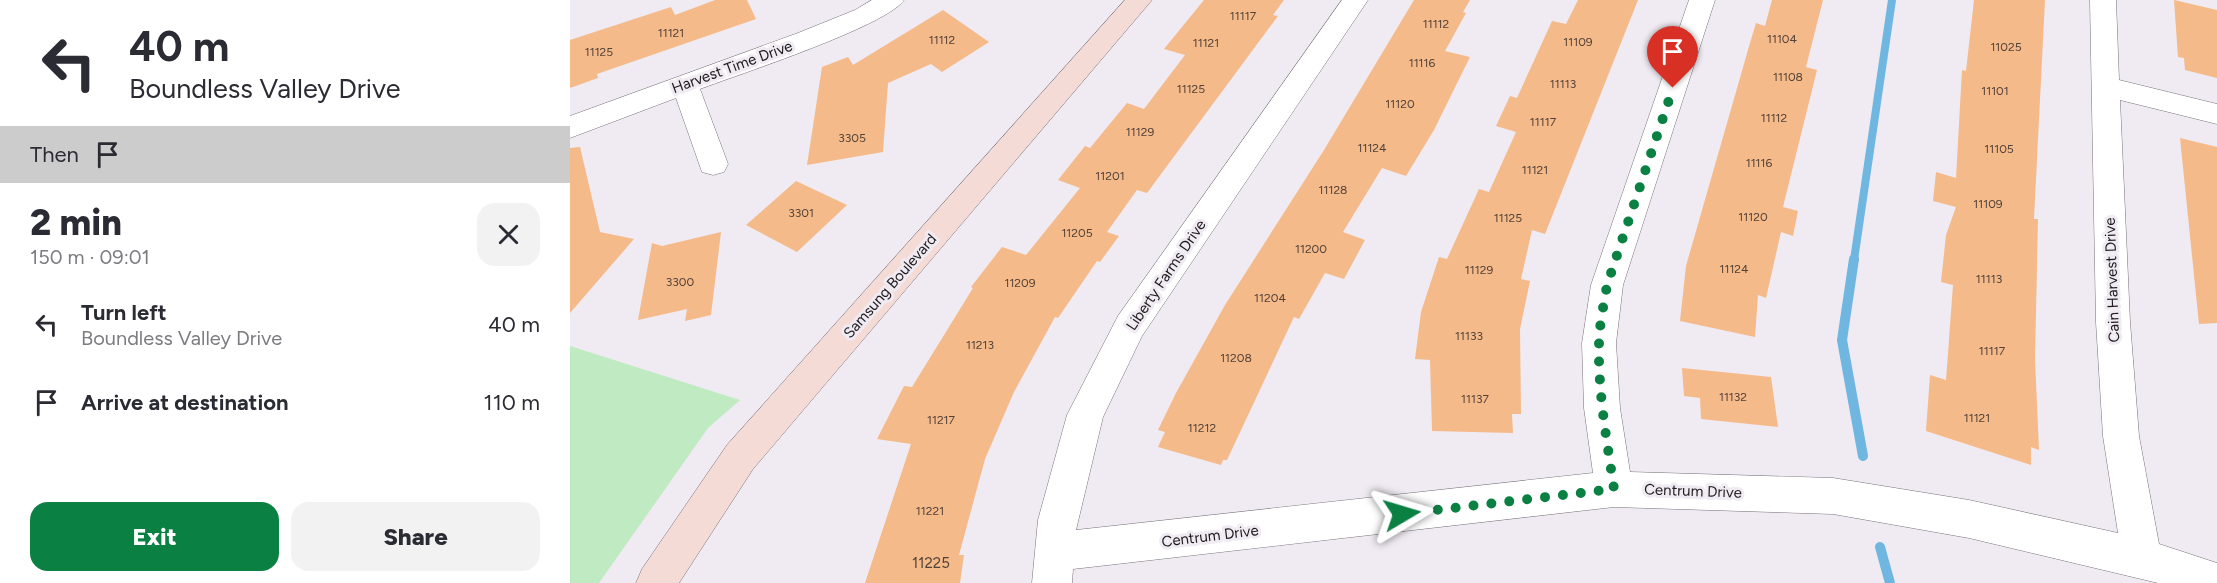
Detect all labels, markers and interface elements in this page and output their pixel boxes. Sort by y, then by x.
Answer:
house number: 11117 [1230,9,1257,23]
house number: 11112 [1423,17,1449,31]
text: 40 m [129,21,229,72]
icon: left [30,24,108,102]
house number: 11121 [658,26,684,40]
pin [1647,26,1698,88]
house number: 11104 [1767,32,1798,46]
house number: 11112 [929,33,955,47]
house number: 11109 [1563,35,1593,49]
icon: arrive [1656,35,1689,68]
house number: 11121 [1193,36,1219,50]
street label: Harvest Time Drive [669,37,795,97]
house number: 11025 [1990,40,2022,54]
house number: 11125 [585,45,613,59]
house number: 11116 [1409,56,1436,70]
house number: 11108 [1773,70,1803,84]
text: Boundless Valley Drive [129,72,401,105]
house number: 11113 [1550,77,1576,91]
house number: 11125 [1177,82,1205,96]
house number: 11101 [1981,84,2009,98]
house number: 11120 [1385,97,1415,111]
house number: 11112 [1761,111,1787,125]
house number: 11117 [1530,115,1557,129]
house number: 11129 [1126,125,1154,139]
house number: 3305 [838,131,866,145]
icon: arrive [91,138,124,171]
text: Then [30,141,79,168]
house number: 11124 [1357,141,1387,155]
house number: 11105 [1984,142,2014,156]
house number: 11116 [1746,156,1773,170]
house number: 11121 [1522,163,1548,177]
house number: 11201 [1095,169,1125,183]
house number: 11128 [1319,183,1347,197]
house number: 11109 [1973,197,2003,211]
text: 2 min [30,201,122,244]
button: close [477,203,540,266]
house number: 3301 [788,206,814,220]
house number: 11120 [1738,210,1768,224]
house number: 11125 [1494,211,1522,225]
street label: Liberty Farms Drive [1122,216,1210,334]
street label: Cain Harvest Drive [2101,217,2123,343]
house number: 11205 [1061,226,1093,240]
street label: Samsung Boulevard [840,230,940,342]
house number: 11200 [1295,242,1327,256]
text: 150 m · 09:01 [30,245,150,269]
house number: 11124 [1719,262,1749,276]
house number: 11129 [1465,263,1493,277]
house number: 11113 [1976,272,2002,286]
house number: 3300 [666,275,695,289]
house number: 11209 [1004,276,1036,290]
house number: 11204 [1254,291,1286,305]
text: Turn left [81,299,167,326]
icon: left [30,308,63,341]
text: 40 m [488,311,540,338]
text: Boundless Valley Drive [81,326,282,350]
house number: 11133 [1455,329,1483,343]
house number: 11213 [966,338,994,352]
house number: 11117 [1979,344,2006,358]
house number: 11208 [1220,351,1252,365]
icon: arrive [30,386,63,419]
text: Arrive at destination [81,389,289,416]
text: 110 m [484,389,540,416]
house number: 11132 [1719,390,1747,404]
house number: 11137 [1461,392,1489,406]
house number: 11121 [1964,411,1990,425]
house number: 11217 [927,413,956,427]
house number: 11212 [1188,421,1216,435]
street label: Centrum Drive [1644,480,1742,502]
position arrow [1370,482,1434,546]
button: Exit [30,502,279,571]
button: Share [291,502,540,571]
house number: 11221 [916,504,944,518]
street label: Centrum Drive [1160,521,1260,551]
house number: 11225 [912,554,950,572]

